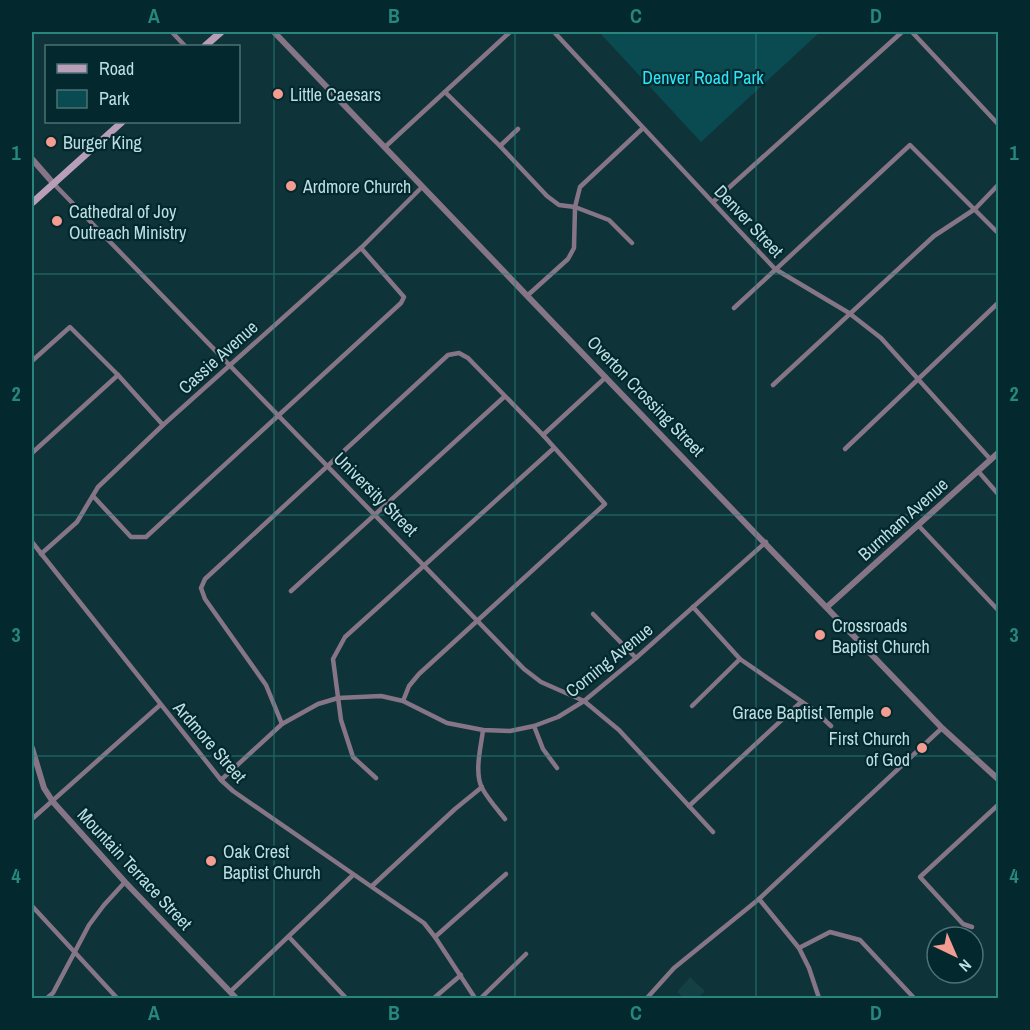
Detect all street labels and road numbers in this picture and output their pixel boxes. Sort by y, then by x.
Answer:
street label: Denver Street [709,179,789,263]
street label: Cassie Avenue [173,315,263,399]
street label: Overton Crossing Street [582,330,710,462]
street label: University Street [328,446,424,542]
street label: Burnham Avenue [853,472,953,566]
street label: Corning Avenue [560,617,658,703]
street label: Ardmore Street [167,695,252,788]
street label: Mountain Terrace Street [72,803,198,935]

